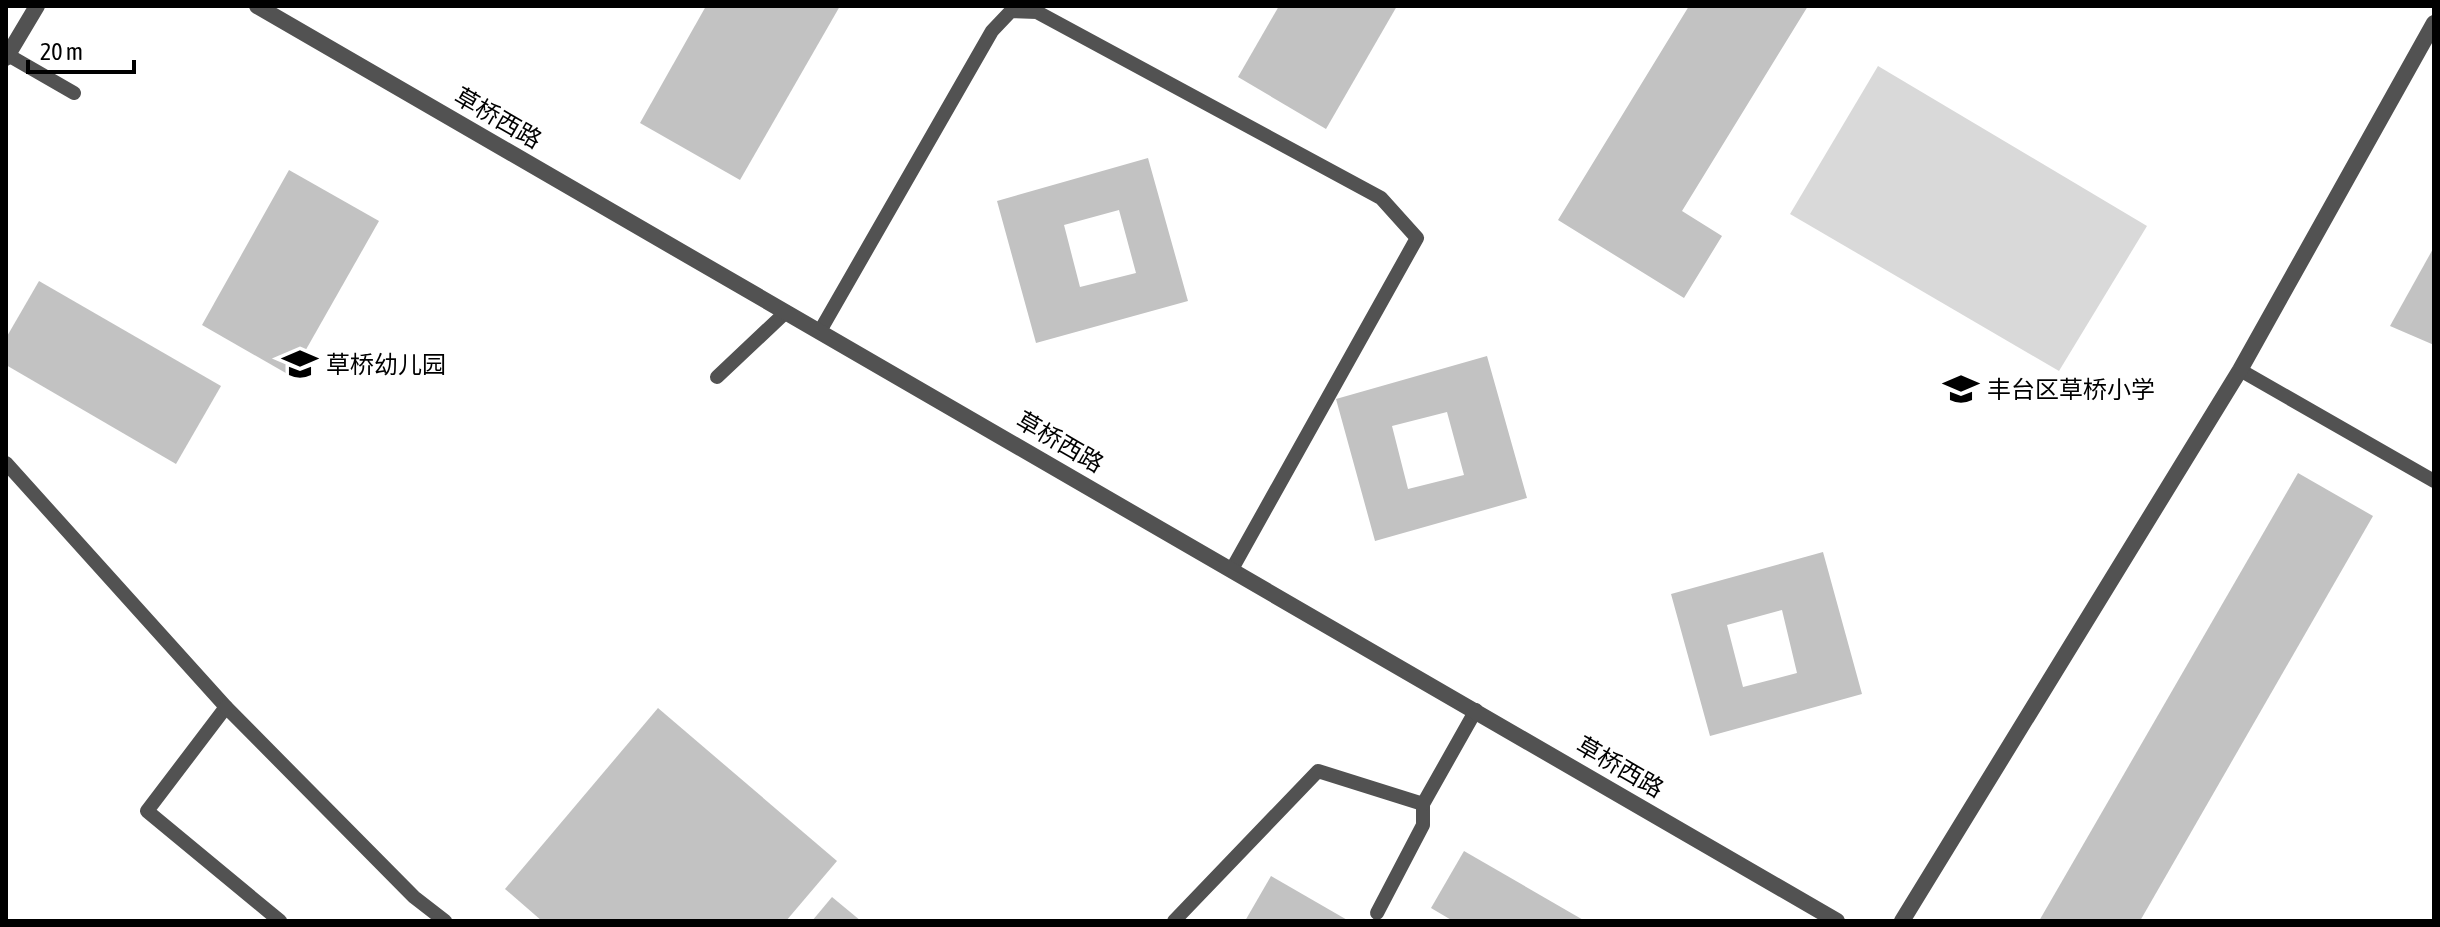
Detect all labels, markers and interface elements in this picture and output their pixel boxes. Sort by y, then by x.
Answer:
scale bar [28,24,134,74]
text: 20 m [40,38,83,65]
street label: 草桥西路 [450,82,546,154]
school or university icon: 草桥幼儿园 [281,345,319,383]
place label: 草桥幼儿园 [326,351,446,378]
school or university icon: 丰台区草桥小学 [1942,370,1980,408]
place label: 丰台区草桥小学 [1987,376,2155,403]
street label: 草桥西路 [1012,406,1108,478]
street label: 草桥西路 [1572,731,1668,803]

